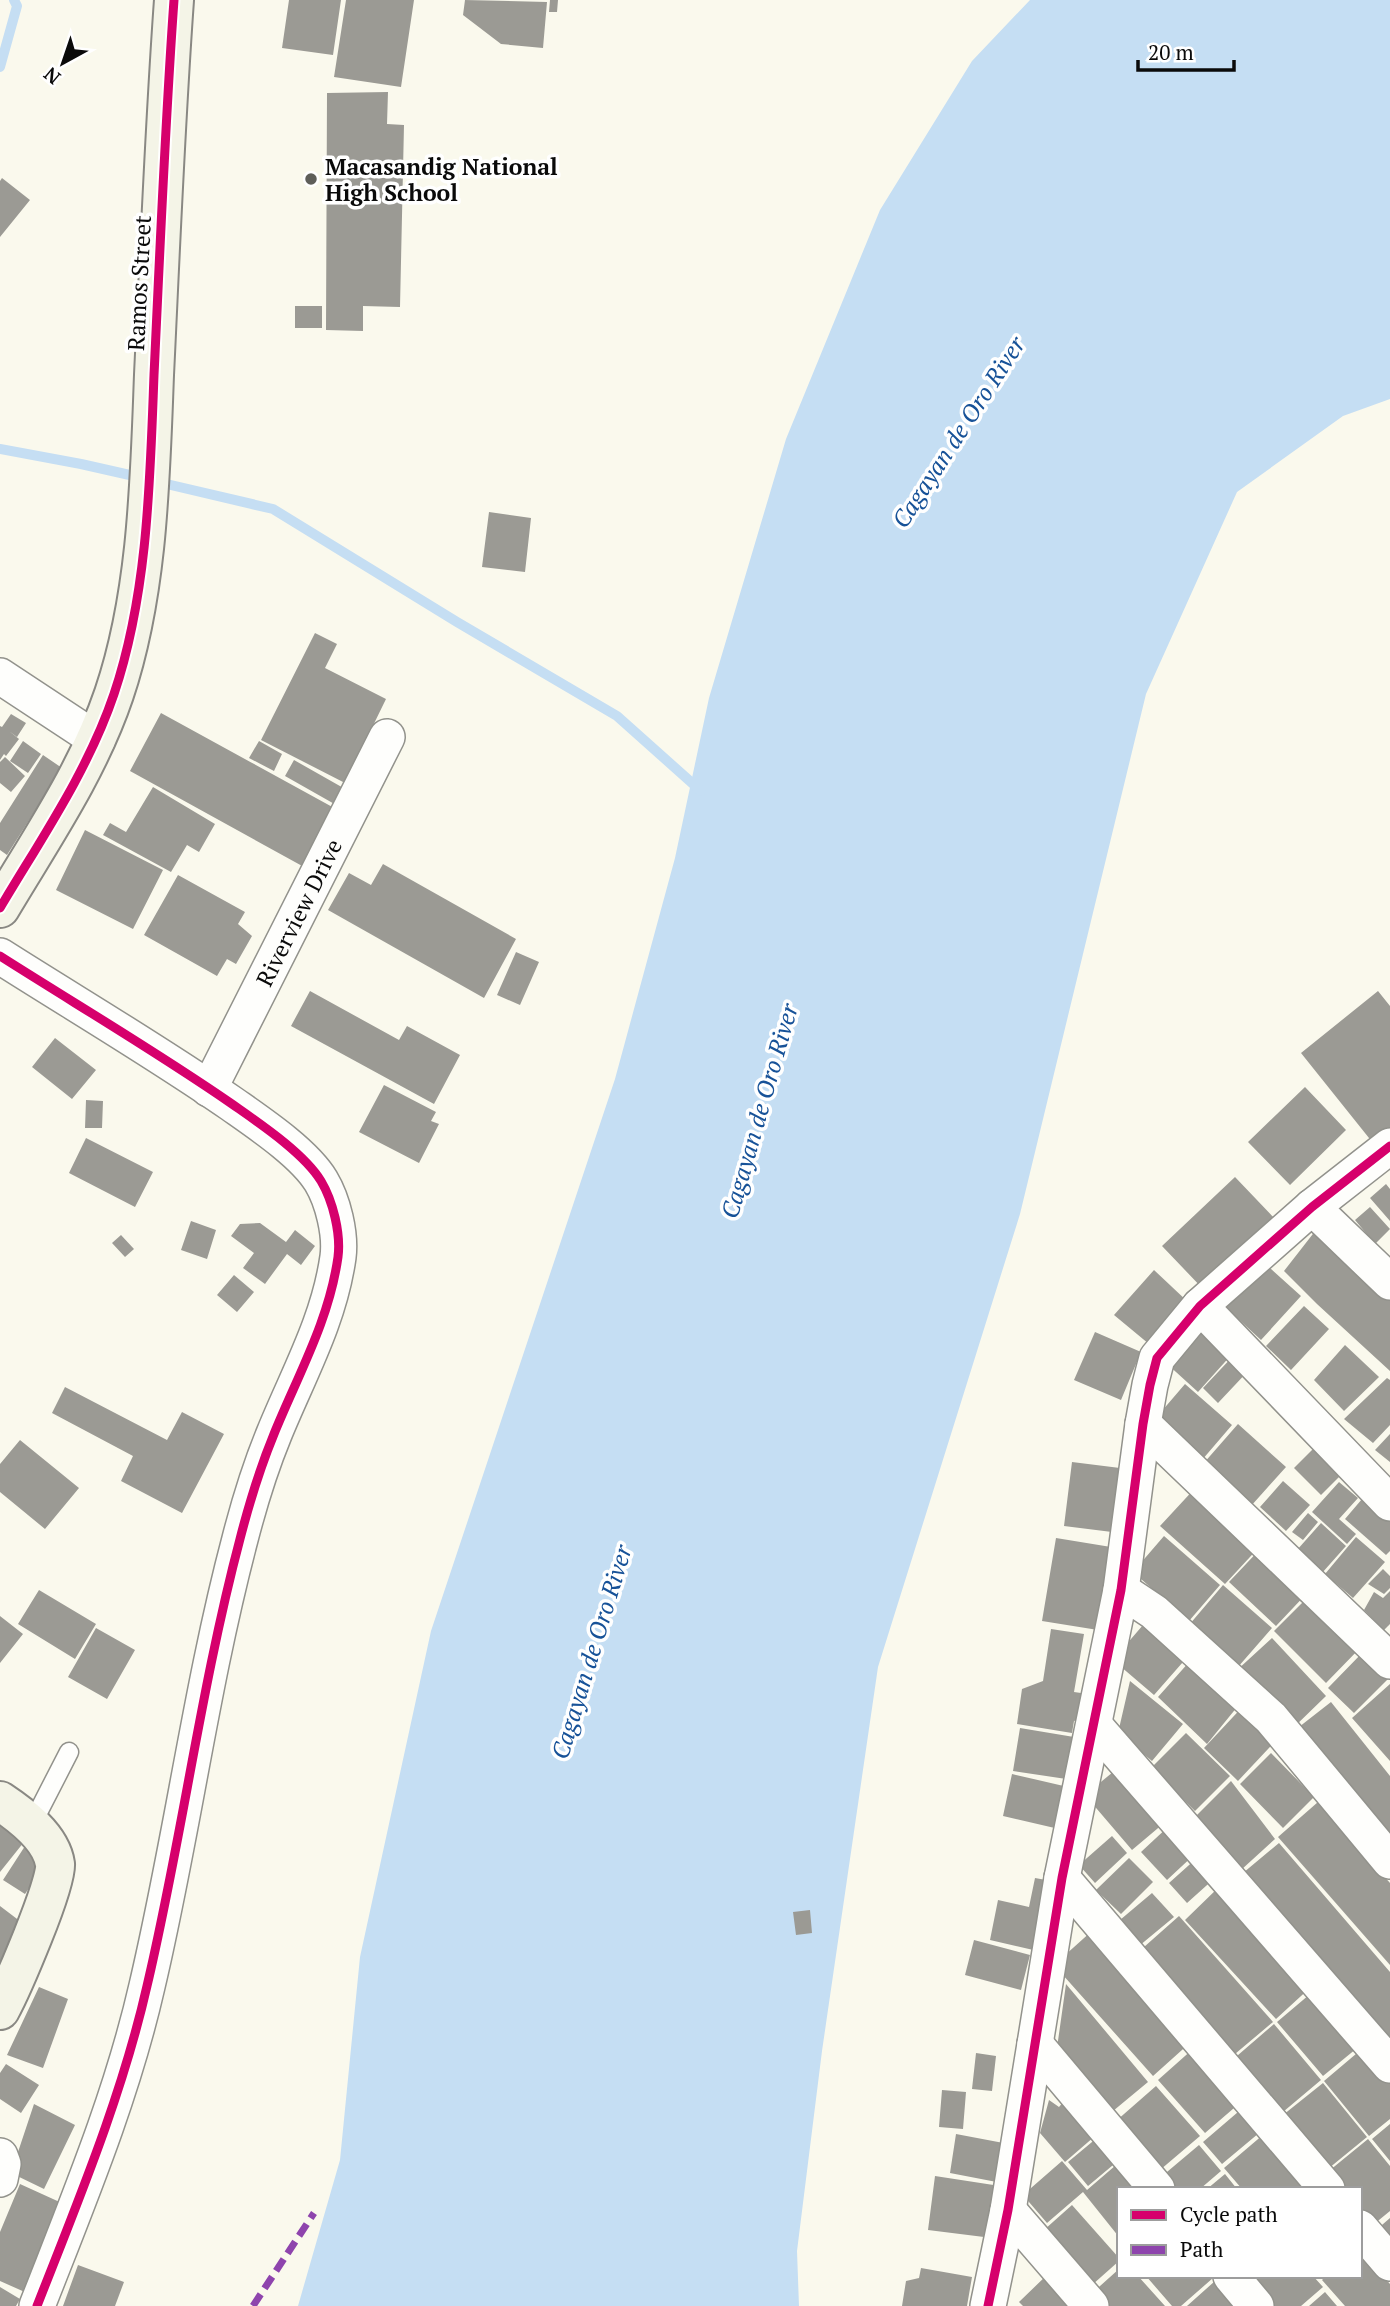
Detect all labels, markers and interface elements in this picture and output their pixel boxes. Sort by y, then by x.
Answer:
north arrow [28,28,98,98]
scale bar [1138,28,1234,72]
text: 20 m [1148,38,1194,66]
text: N [38,62,65,91]
place label: Macasandig National High School [325,151,558,208]
marker: Macasandig National High School [303,171,319,187]
street label: Ramos Street [120,214,158,352]
water label: Cagayan de Oro River [884,329,1033,534]
street label: Riverview Drive [248,833,349,991]
water label: Cagayan de Oro River [713,998,805,1222]
water label: Cagayan de Oro River [543,1540,639,1763]
legend [1117,2187,1362,2278]
text: Cycle path [1180,2200,1278,2228]
text: Path [1180,2235,1223,2263]

